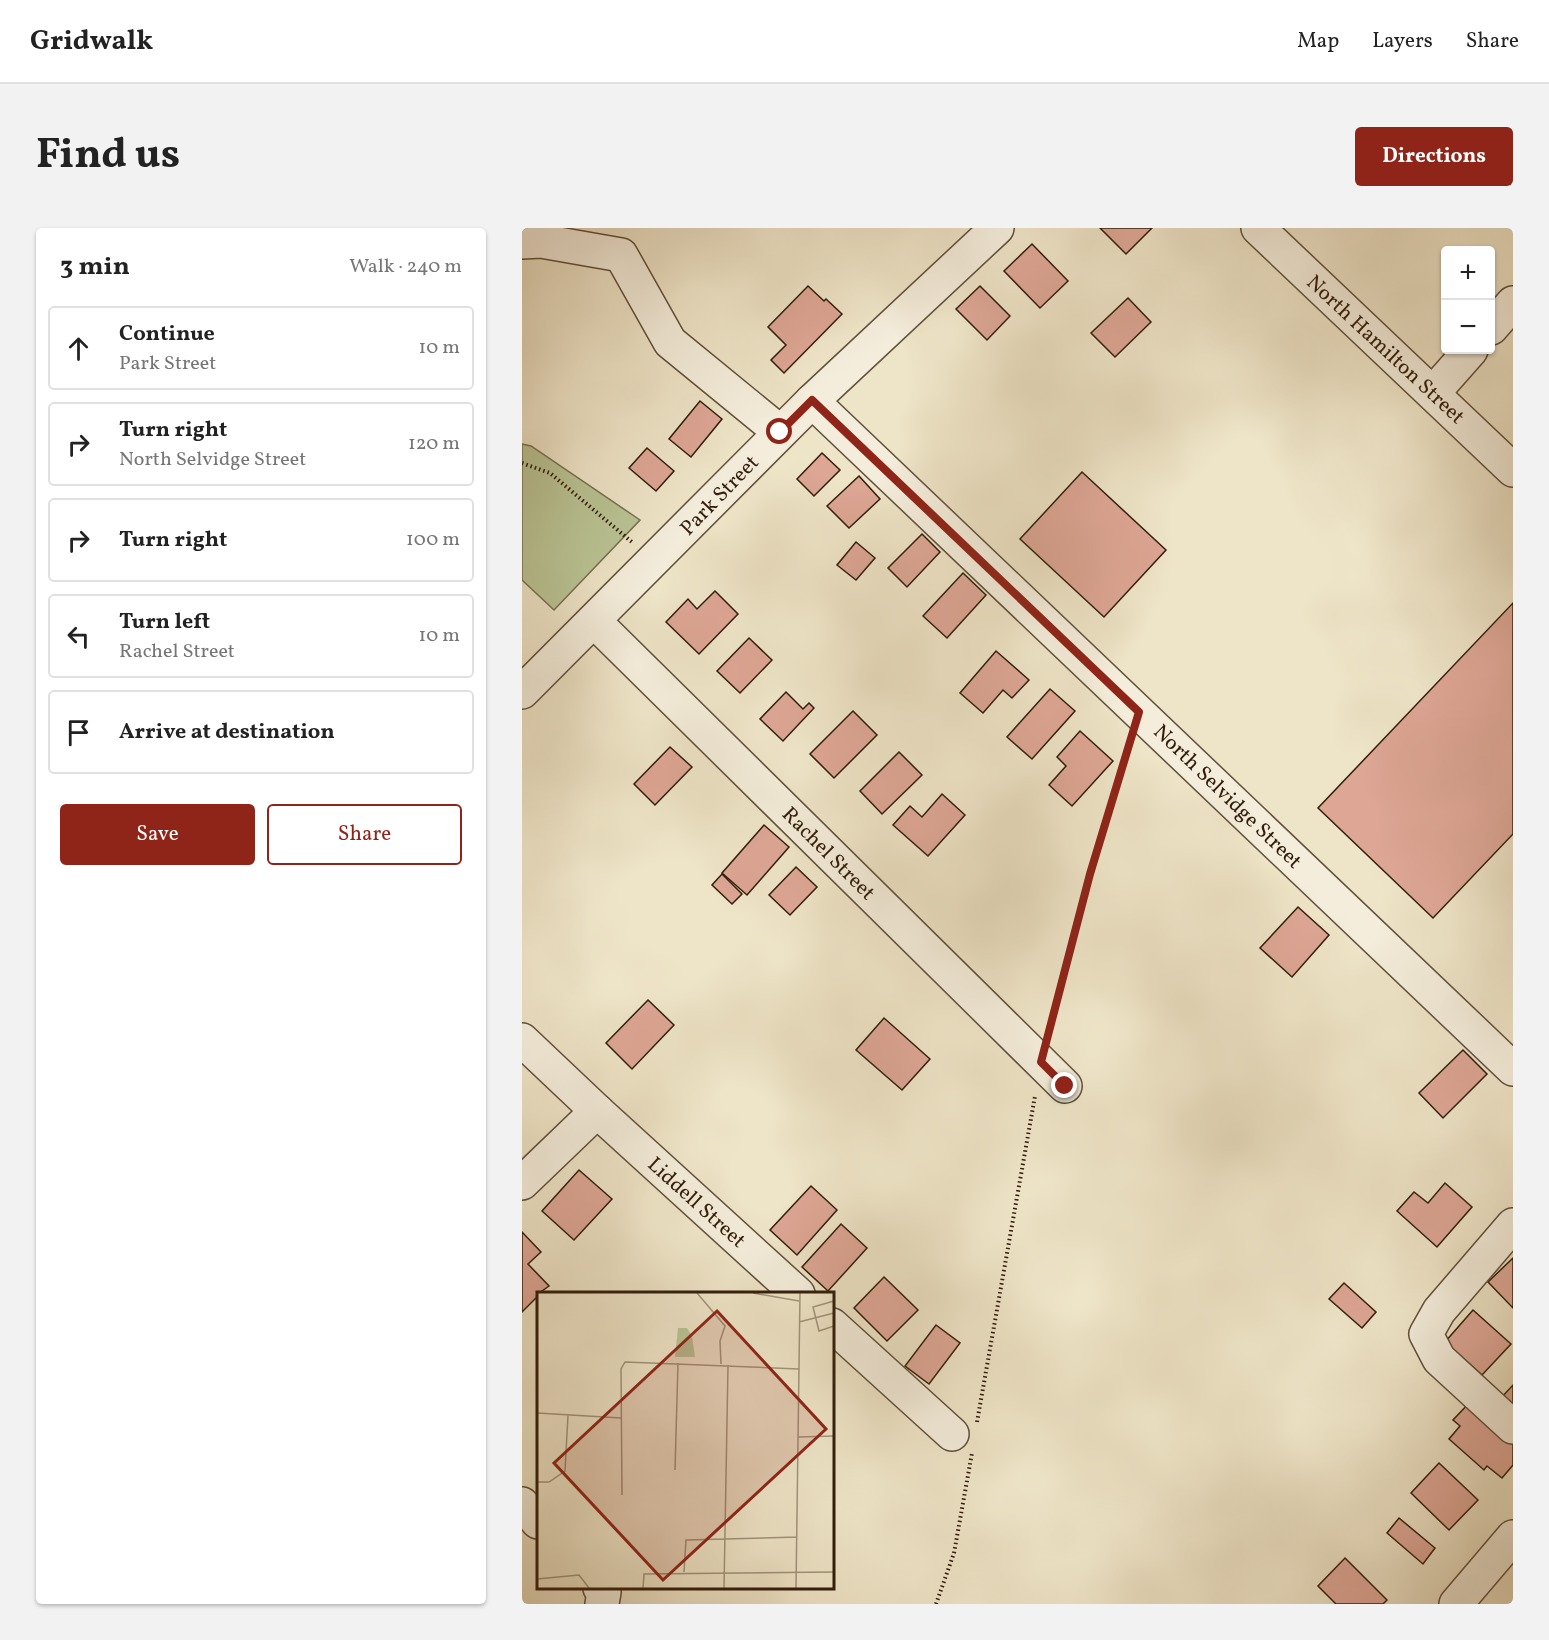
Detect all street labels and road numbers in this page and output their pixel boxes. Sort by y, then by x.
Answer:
street label: North Hamilton Street [1299,269,1471,431]
street label: Park Street [674,449,766,543]
street label: North Selvidge Street [1146,718,1308,876]
street label: Rachel Street [775,801,881,907]
street label: Liddell Street [640,1151,752,1255]

